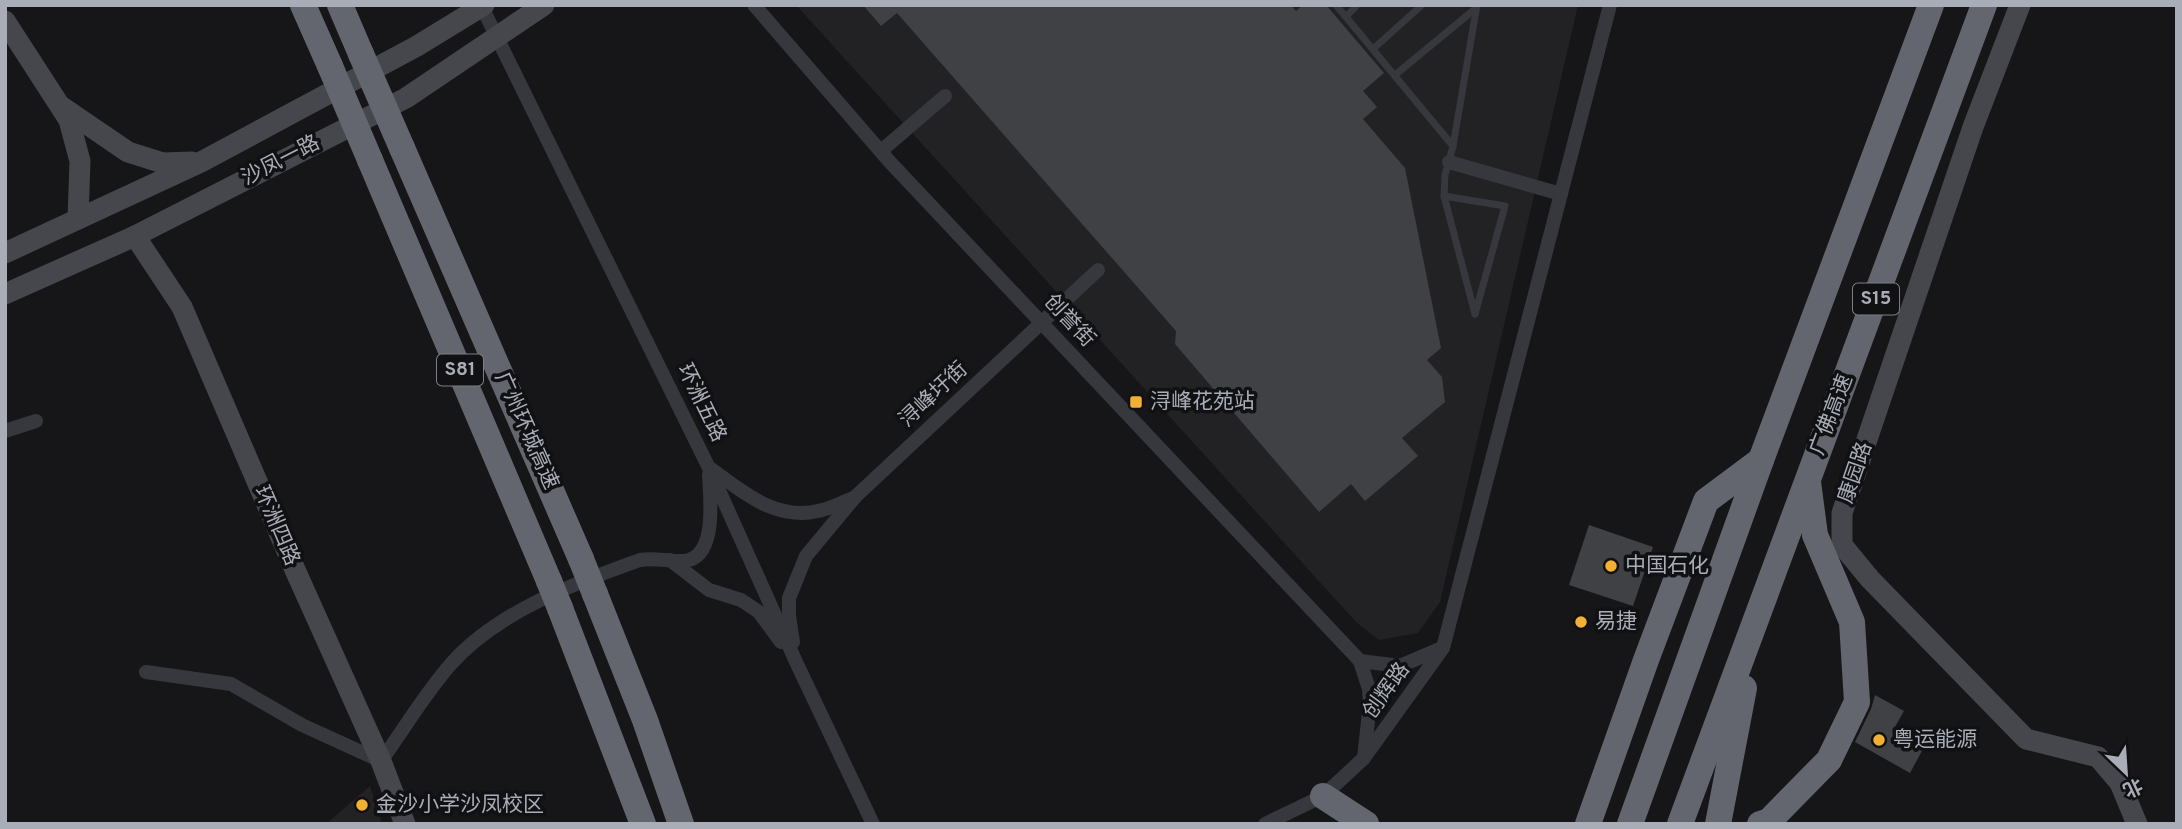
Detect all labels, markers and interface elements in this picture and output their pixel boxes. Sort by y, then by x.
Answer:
street label: 沙凤一路 [237,130,325,192]
road number: S15 [1853,284,1899,314]
street label: 创誉街 [1038,289,1100,353]
road number: S81 [437,354,483,386]
street label: 浔峰圩街 [894,356,974,434]
street label: 环洲五路 [670,359,732,447]
street label: 广州环城高速 [488,368,564,494]
street label: 广佛高速 [1804,371,1860,459]
place label: 浔峰花苑站 [1150,389,1255,416]
marker: 浔峰花苑站 [1128,394,1144,410]
street label: 康园路 [1833,439,1879,507]
street label: 环洲四路 [247,482,305,570]
place label: 中国石化 [1625,553,1709,580]
marker: 中国石化 [1603,558,1619,574]
place label: 易捷 [1595,609,1637,636]
marker: 易捷 [1573,614,1589,630]
street label: 创辉路 [1358,658,1416,724]
place label: 粤运能源 [1893,727,1977,754]
marker: 粤运能源 [1871,732,1887,748]
north arrow [2091,738,2161,808]
text: 北 [2119,772,2146,801]
place label: 金沙小学沙凤校区 [376,792,544,819]
marker: 金沙小学沙凤校区 [354,797,370,813]

